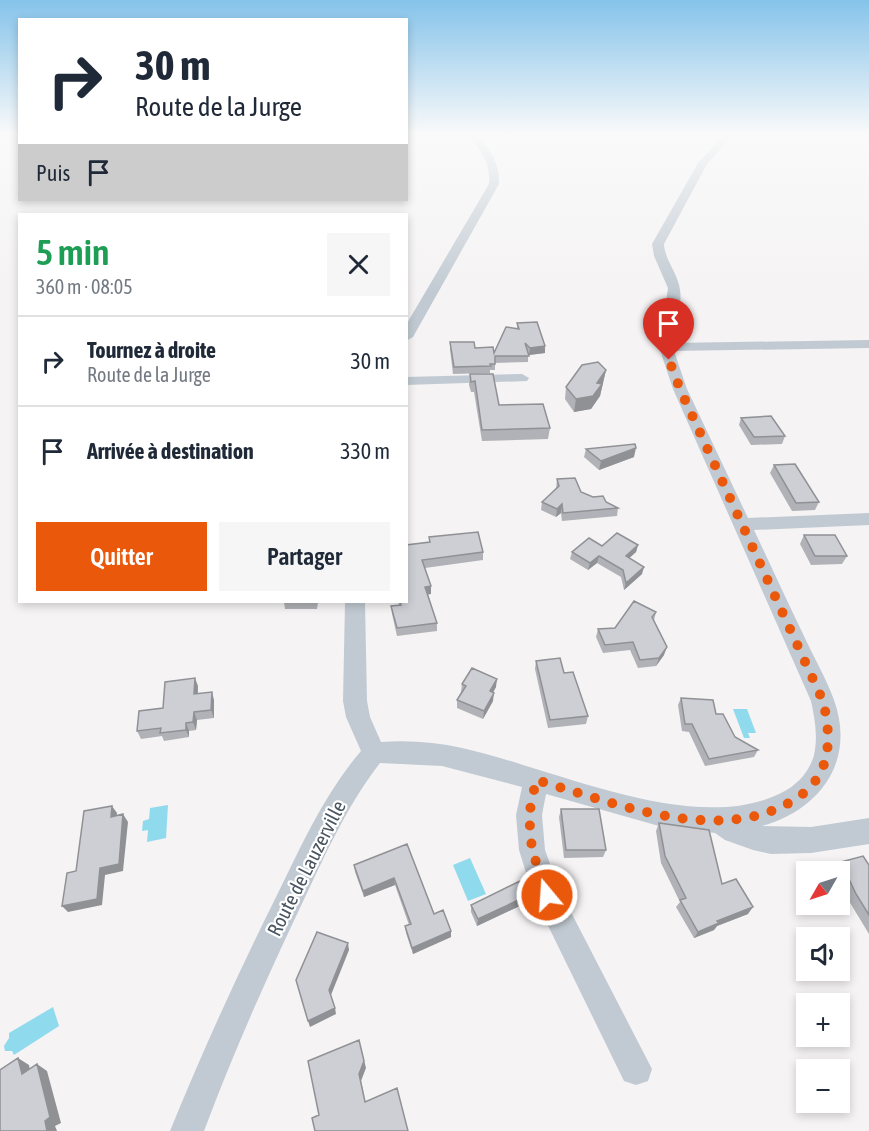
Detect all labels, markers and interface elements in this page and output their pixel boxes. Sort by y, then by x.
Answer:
text: 30 m [135,41,210,89]
icon: right [36,42,114,120]
text: Route de la Jurge [135,91,302,122]
icon: arrive [82,156,115,189]
text: Puis [36,160,70,186]
text: 5 min [36,231,110,273]
button: close [327,233,390,296]
text: 360 m · 08:05 [36,275,133,298]
pin [643,298,694,360]
icon: arrive [652,307,685,340]
text: Tournez à droite [87,337,216,363]
icon: right [36,345,69,378]
text: 30 m [350,348,390,374]
text: Route de la Jurge [87,363,211,386]
icon: arrive [36,435,69,468]
text: Arrivée à destination [87,438,254,464]
text: 330 m [340,438,390,464]
button: Quitter [36,522,207,591]
button: Partager [219,522,390,591]
street label: Route de Lauzerville [262,797,350,939]
north arrow [796,861,850,915]
map controls [796,861,850,1113]
position arrow [515,863,579,927]
button: sound [796,927,850,981]
button: + [796,993,850,1047]
button: − [796,1059,850,1113]

